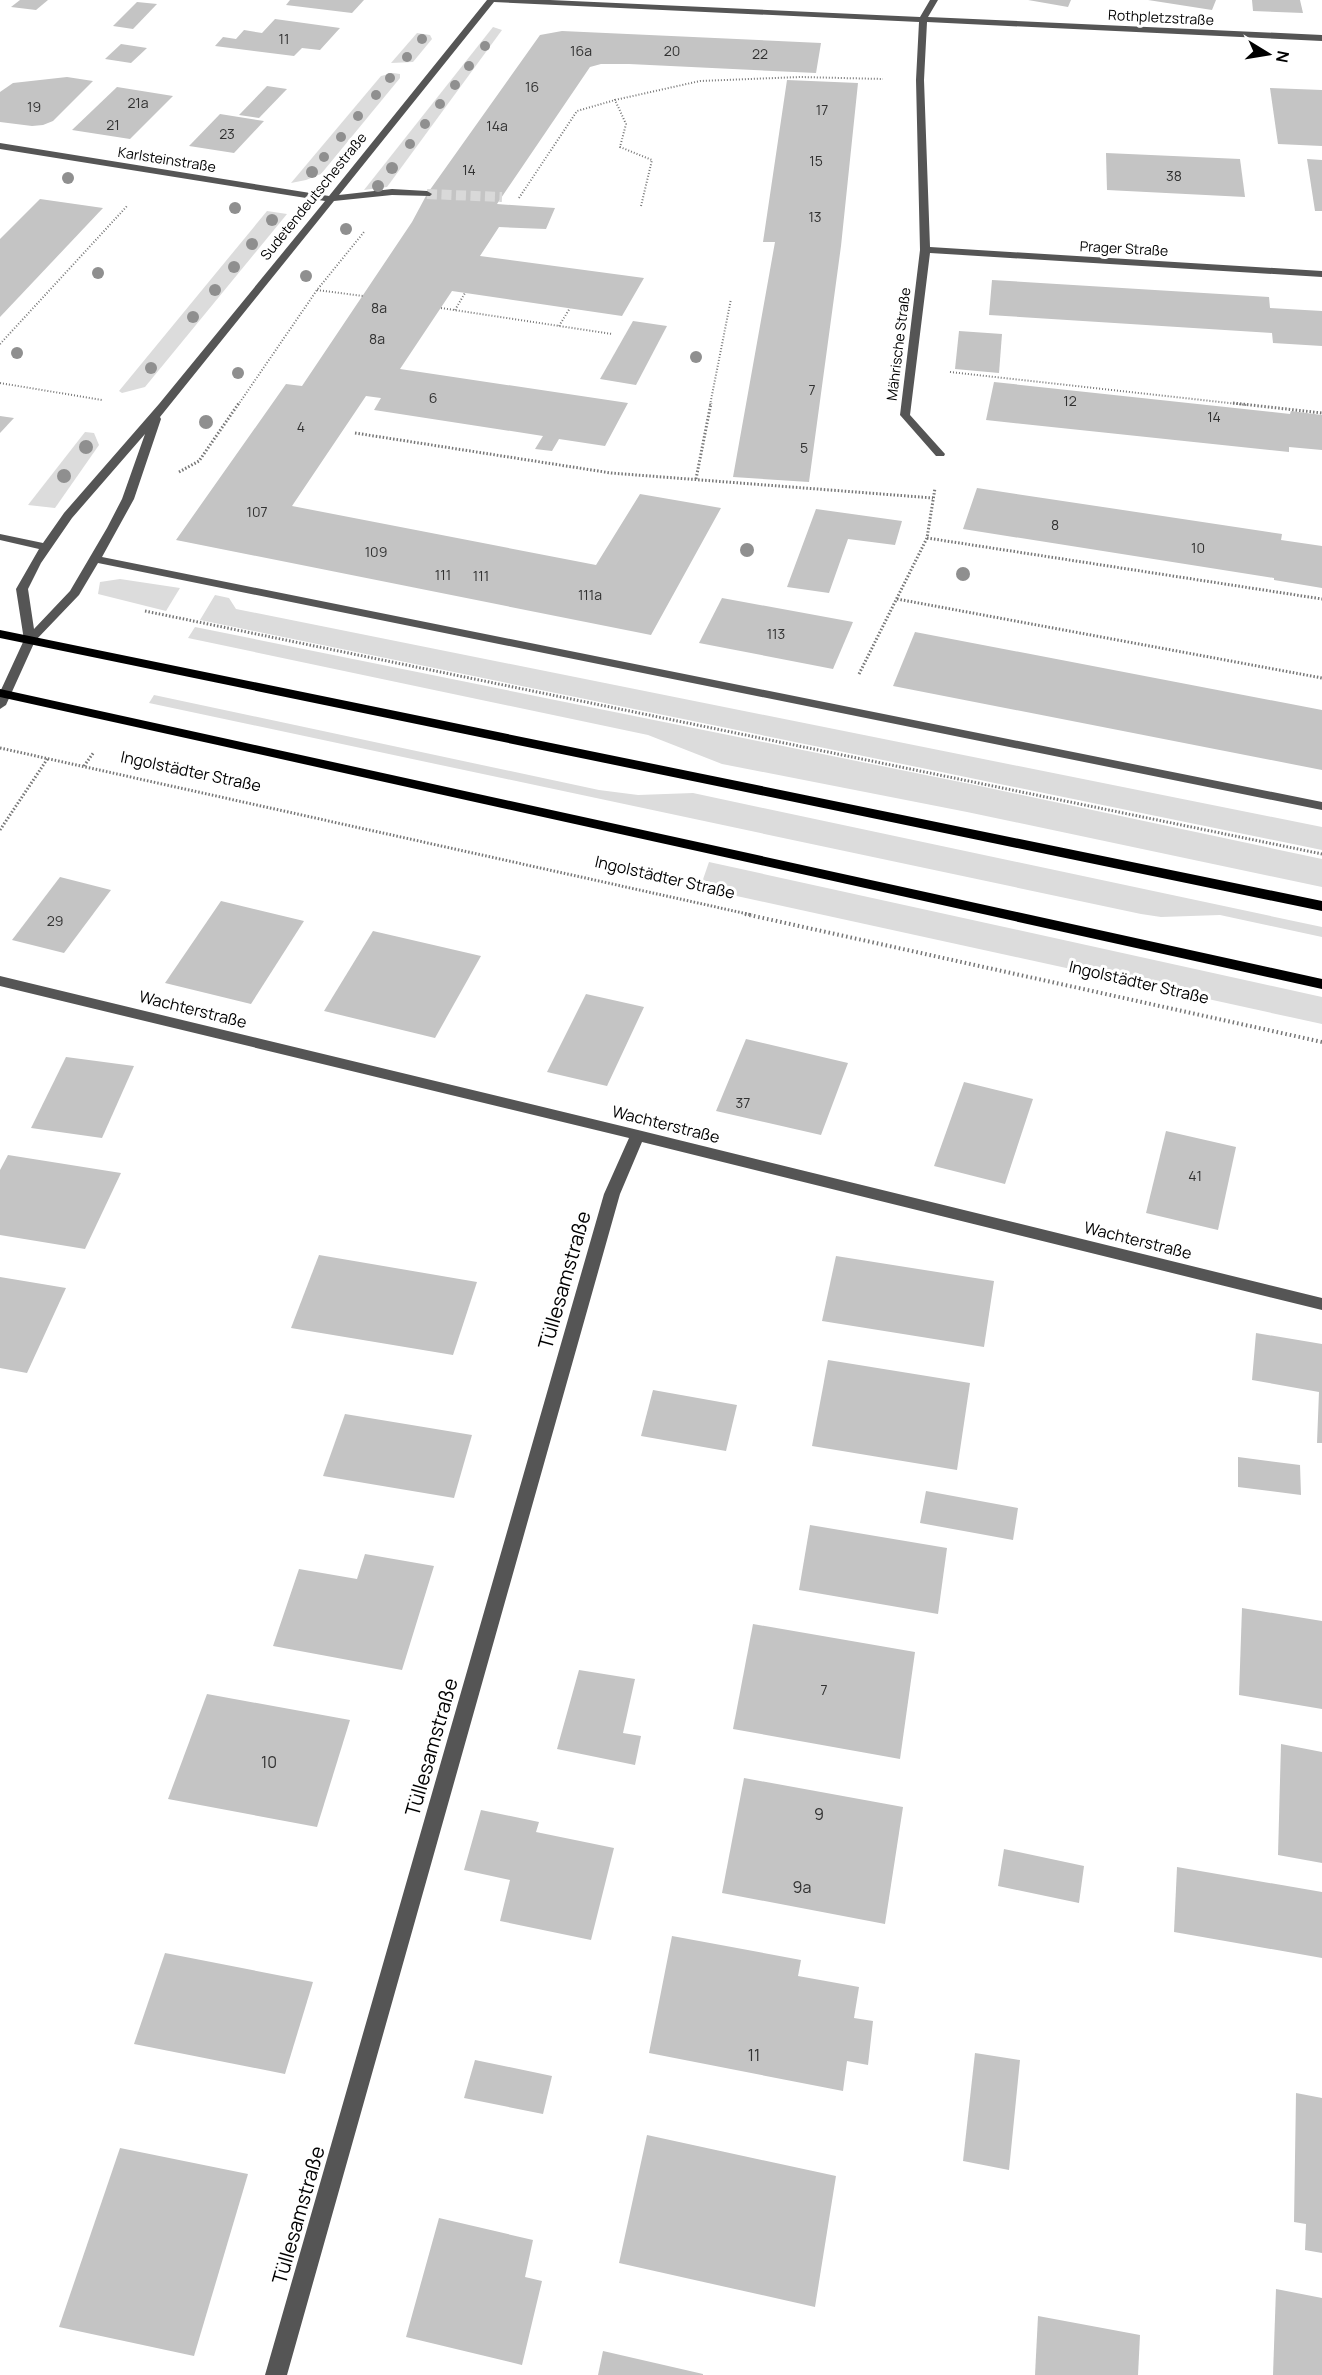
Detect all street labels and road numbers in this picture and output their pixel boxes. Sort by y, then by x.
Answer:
street label: Rothpletzstraße [1108,5,1214,29]
street label: Sudetendeutschestraße [256,128,370,264]
street label: Karlsteinstraße [117,142,217,176]
street label: Prager Straße [1079,236,1169,260]
street label: Mährische Straße [882,286,914,402]
street label: Ingolstädter Straße [119,745,263,797]
street label: Ingolstädter Straße [593,850,737,904]
street label: Ingolstädter Straße [1067,955,1211,1009]
street label: Wachterstraße [137,985,249,1033]
street label: Wachterstraße [610,1100,722,1148]
street label: Tüllesamstraße [531,1208,597,1352]
street label: Wachterstraße [1082,1216,1194,1264]
street label: Tüllesamstraße [398,1675,464,1819]
street label: Tüllesamstraße [265,2143,331,2287]

